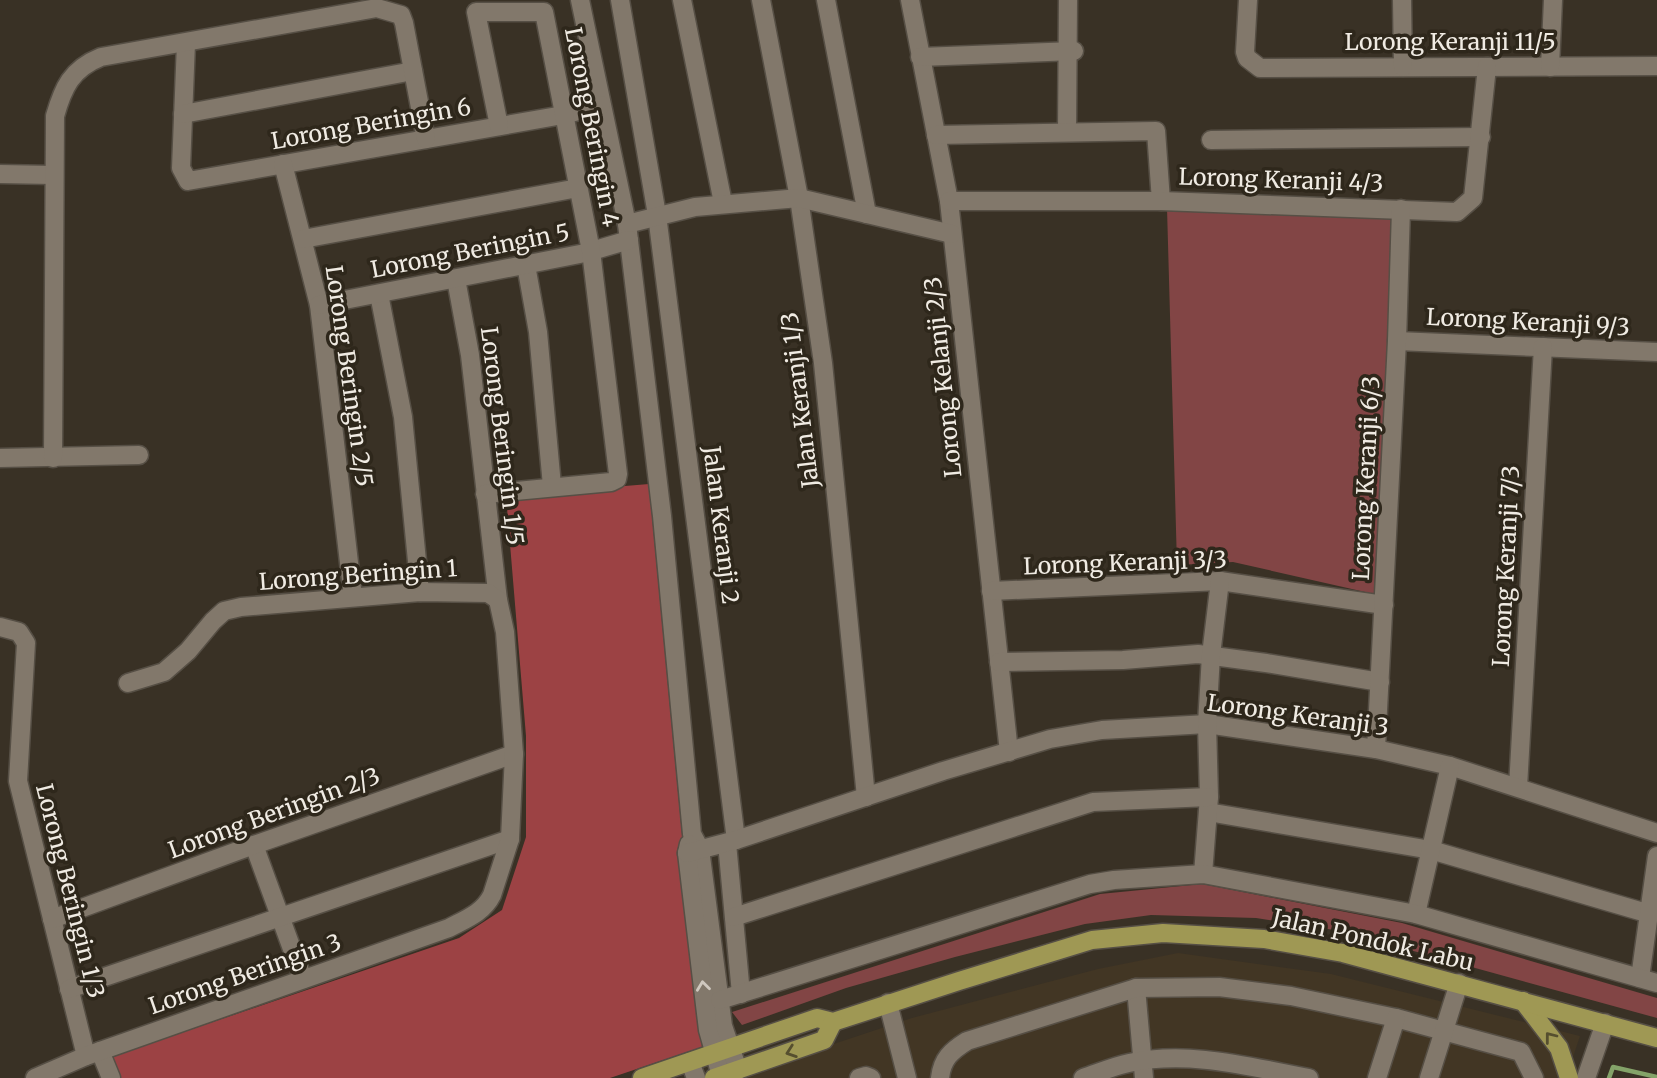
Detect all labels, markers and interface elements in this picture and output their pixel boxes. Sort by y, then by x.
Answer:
street label: Lorong Beringin 4 [559,25,626,229]
street label: Lorong Keranji 11/5 [1344,27,1556,56]
street label: Lorong Beringin 6 [269,92,473,155]
street label: Lorong Keranji 4/3 [1178,161,1384,198]
street label: Lorong Beringin 5 [368,217,572,284]
street label: Lorong Beringin 2/5 [320,263,379,488]
street label: Lorong Kelanji 2/3 [918,275,967,479]
street label: Lorong Keranji 9/3 [1425,302,1631,341]
street label: Jalan Keranji 1/3 [774,311,825,491]
street label: Lorong Beringin 1/5 [475,325,530,547]
street label: Lorong Keranji 6/3 [1346,375,1385,581]
street label: Jalan Keranji 2 [697,443,746,606]
street label: Lorong Keranji 7/3 [1486,464,1525,668]
street label: Lorong Keranji 3/3 [1023,544,1227,581]
street label: Lorong Beringin 1 [258,553,458,596]
street label: Lorong Keranji 3 [1205,687,1391,742]
street label: Lorong Beringin 2/3 [164,761,384,864]
street label: Lorong Beringin 1/3 [30,781,111,1001]
street label: Jalan Pondok Labu [1268,902,1477,977]
street label: Lorong Beringin 3 [145,927,345,1020]
one-way arrow [695,980,710,992]
one-way arrow [1546,1032,1559,1045]
one-way arrow [785,1044,797,1058]

